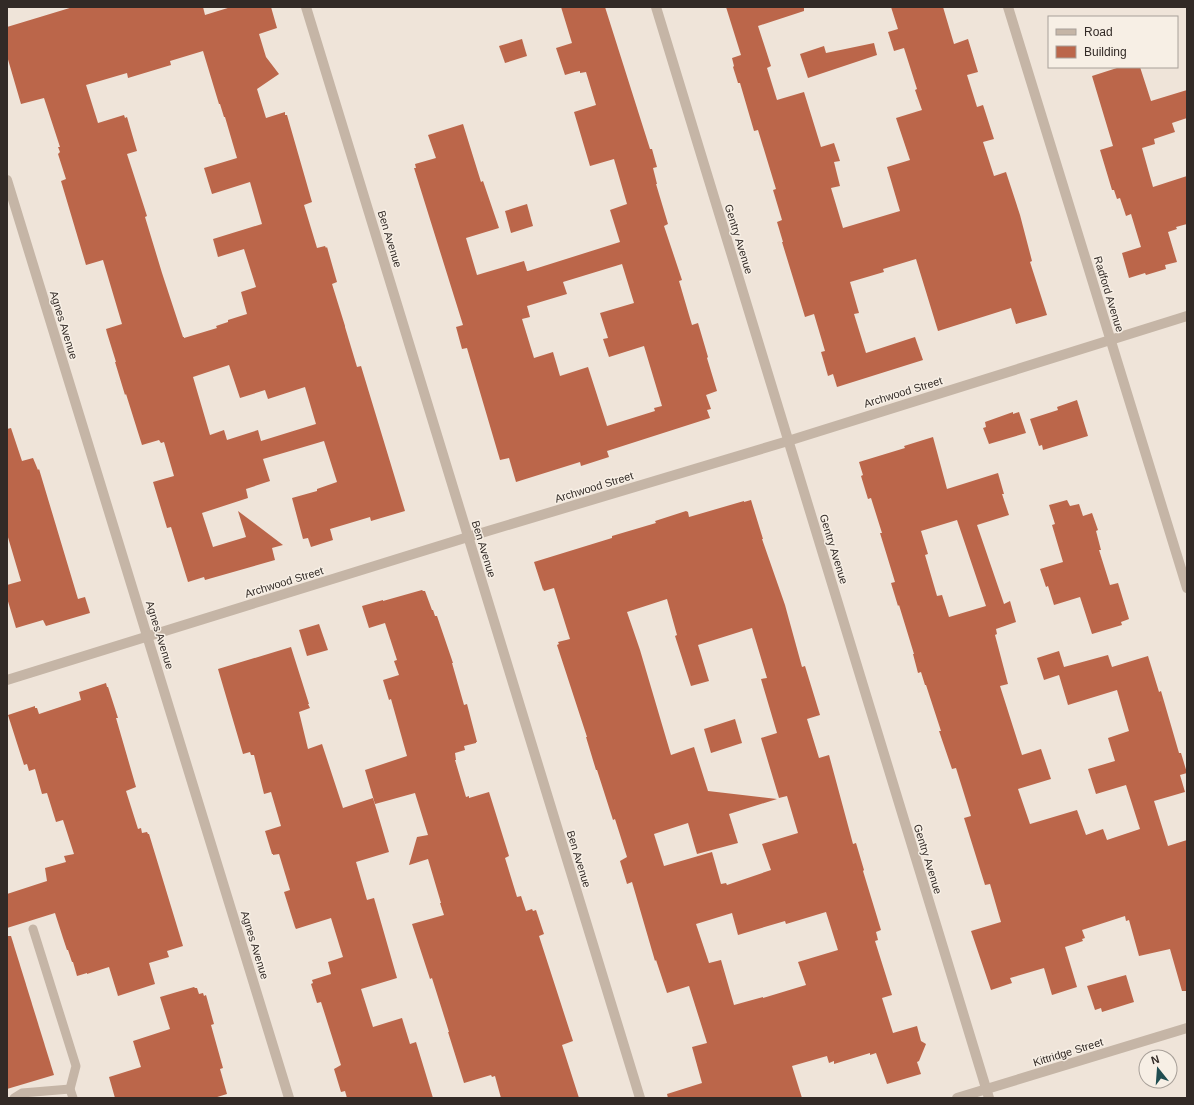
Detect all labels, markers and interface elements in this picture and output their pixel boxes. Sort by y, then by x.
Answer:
legend [1048,16,1178,68]
text: Road [1084,25,1113,39]
text: Building [1084,45,1127,59]
street label: Gentry Avenue [723,203,755,275]
street label: Ben Avenue [376,209,404,269]
street label: Radford Avenue [1092,255,1126,333]
street label: Agnes Avenue [48,289,80,361]
street label: Archwood Street [862,374,944,410]
street label: Archwood Street [553,469,635,505]
street label: Gentry Avenue [818,513,850,585]
street label: Ben Avenue [470,519,498,579]
street label: Archwood Street [243,564,325,600]
street label: Agnes Avenue [144,599,176,671]
street label: Gentry Avenue [912,823,944,895]
street label: Ben Avenue [565,829,593,889]
street label: Agnes Avenue [239,909,271,981]
street label: Kittridge Street [1031,1036,1105,1068]
north arrow [1138,1049,1178,1089]
text: N [1150,1053,1161,1066]

